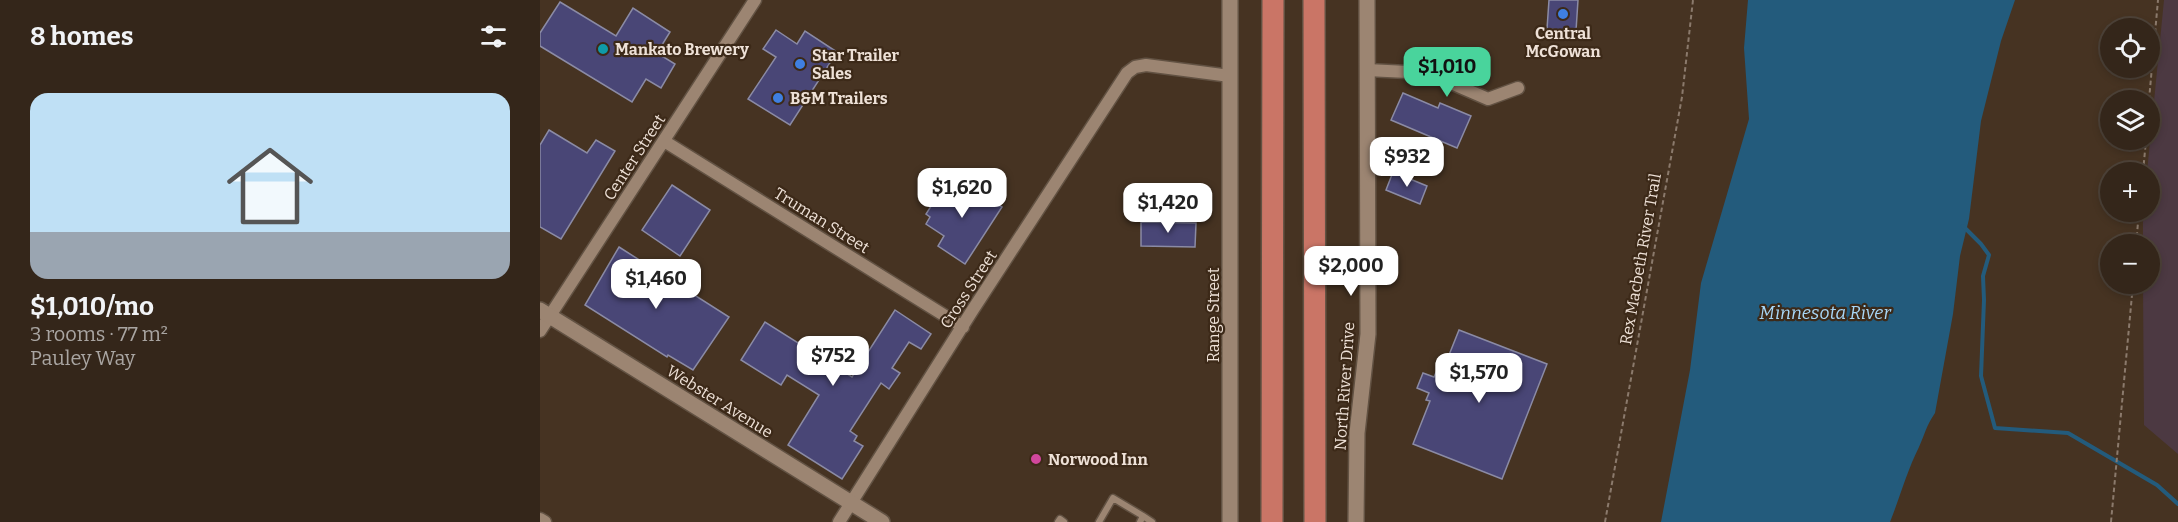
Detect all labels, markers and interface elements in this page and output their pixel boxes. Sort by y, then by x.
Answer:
marker: Central McGowan [1556,7,1570,21]
map controls [2100,18,2160,294]
button: locate [2100,18,2160,78]
icon: filters [477,20,510,53]
text: 8 homes [30,21,134,52]
place label: Central McGowan [1526,24,1601,61]
place label: Mankato Brewery [615,40,749,59]
marker: Mankato Brewery [596,42,610,56]
place label: Star Trailer Sales [812,46,900,83]
pin: $1,010 [1398,47,1496,98]
text: $1,010 [1418,54,1476,78]
marker: Star Trailer Sales [793,57,807,71]
place label: B&M Trailers [790,89,888,108]
button: layers [2100,90,2160,150]
marker: B&M Trailers [771,91,785,105]
street label: Center Street [600,111,669,204]
icon: home [216,132,324,240]
pin: $932 [1371,137,1443,188]
text: $932 [1384,144,1430,168]
button: + [2100,162,2160,222]
pin: $1,620 [913,168,1011,219]
street label: Rex Macbeth River Trail [1616,172,1665,346]
text: $1,620 [932,175,992,199]
pin: $1,420 [1119,183,1217,234]
street label: Truman Street [771,184,873,257]
text: $1,420 [1137,190,1199,214]
button: − [2100,234,2160,294]
street label: Cross Street [936,246,1001,332]
pin: $2,000 [1302,246,1400,297]
text: $2,000 [1318,253,1384,277]
pin: $1,460 [607,259,705,310]
text: $1,460 [625,266,687,290]
street label: Range Street [1204,267,1223,363]
text: $1,010/mo [30,291,154,322]
water label: Minnesota River [1759,302,1891,324]
street label: North River Drive [1331,321,1358,451]
text: 3 rooms · 77 m² [30,322,168,346]
pin: $752 [797,336,869,387]
text: $752 [811,343,855,367]
text: Pauley Way [30,346,135,370]
pin: $1,570 [1430,353,1528,404]
text: $1,570 [1449,360,1509,384]
street label: Webster Avenue [663,361,776,442]
place label: Norwood Inn [1048,450,1148,469]
marker: Norwood Inn [1029,452,1043,466]

